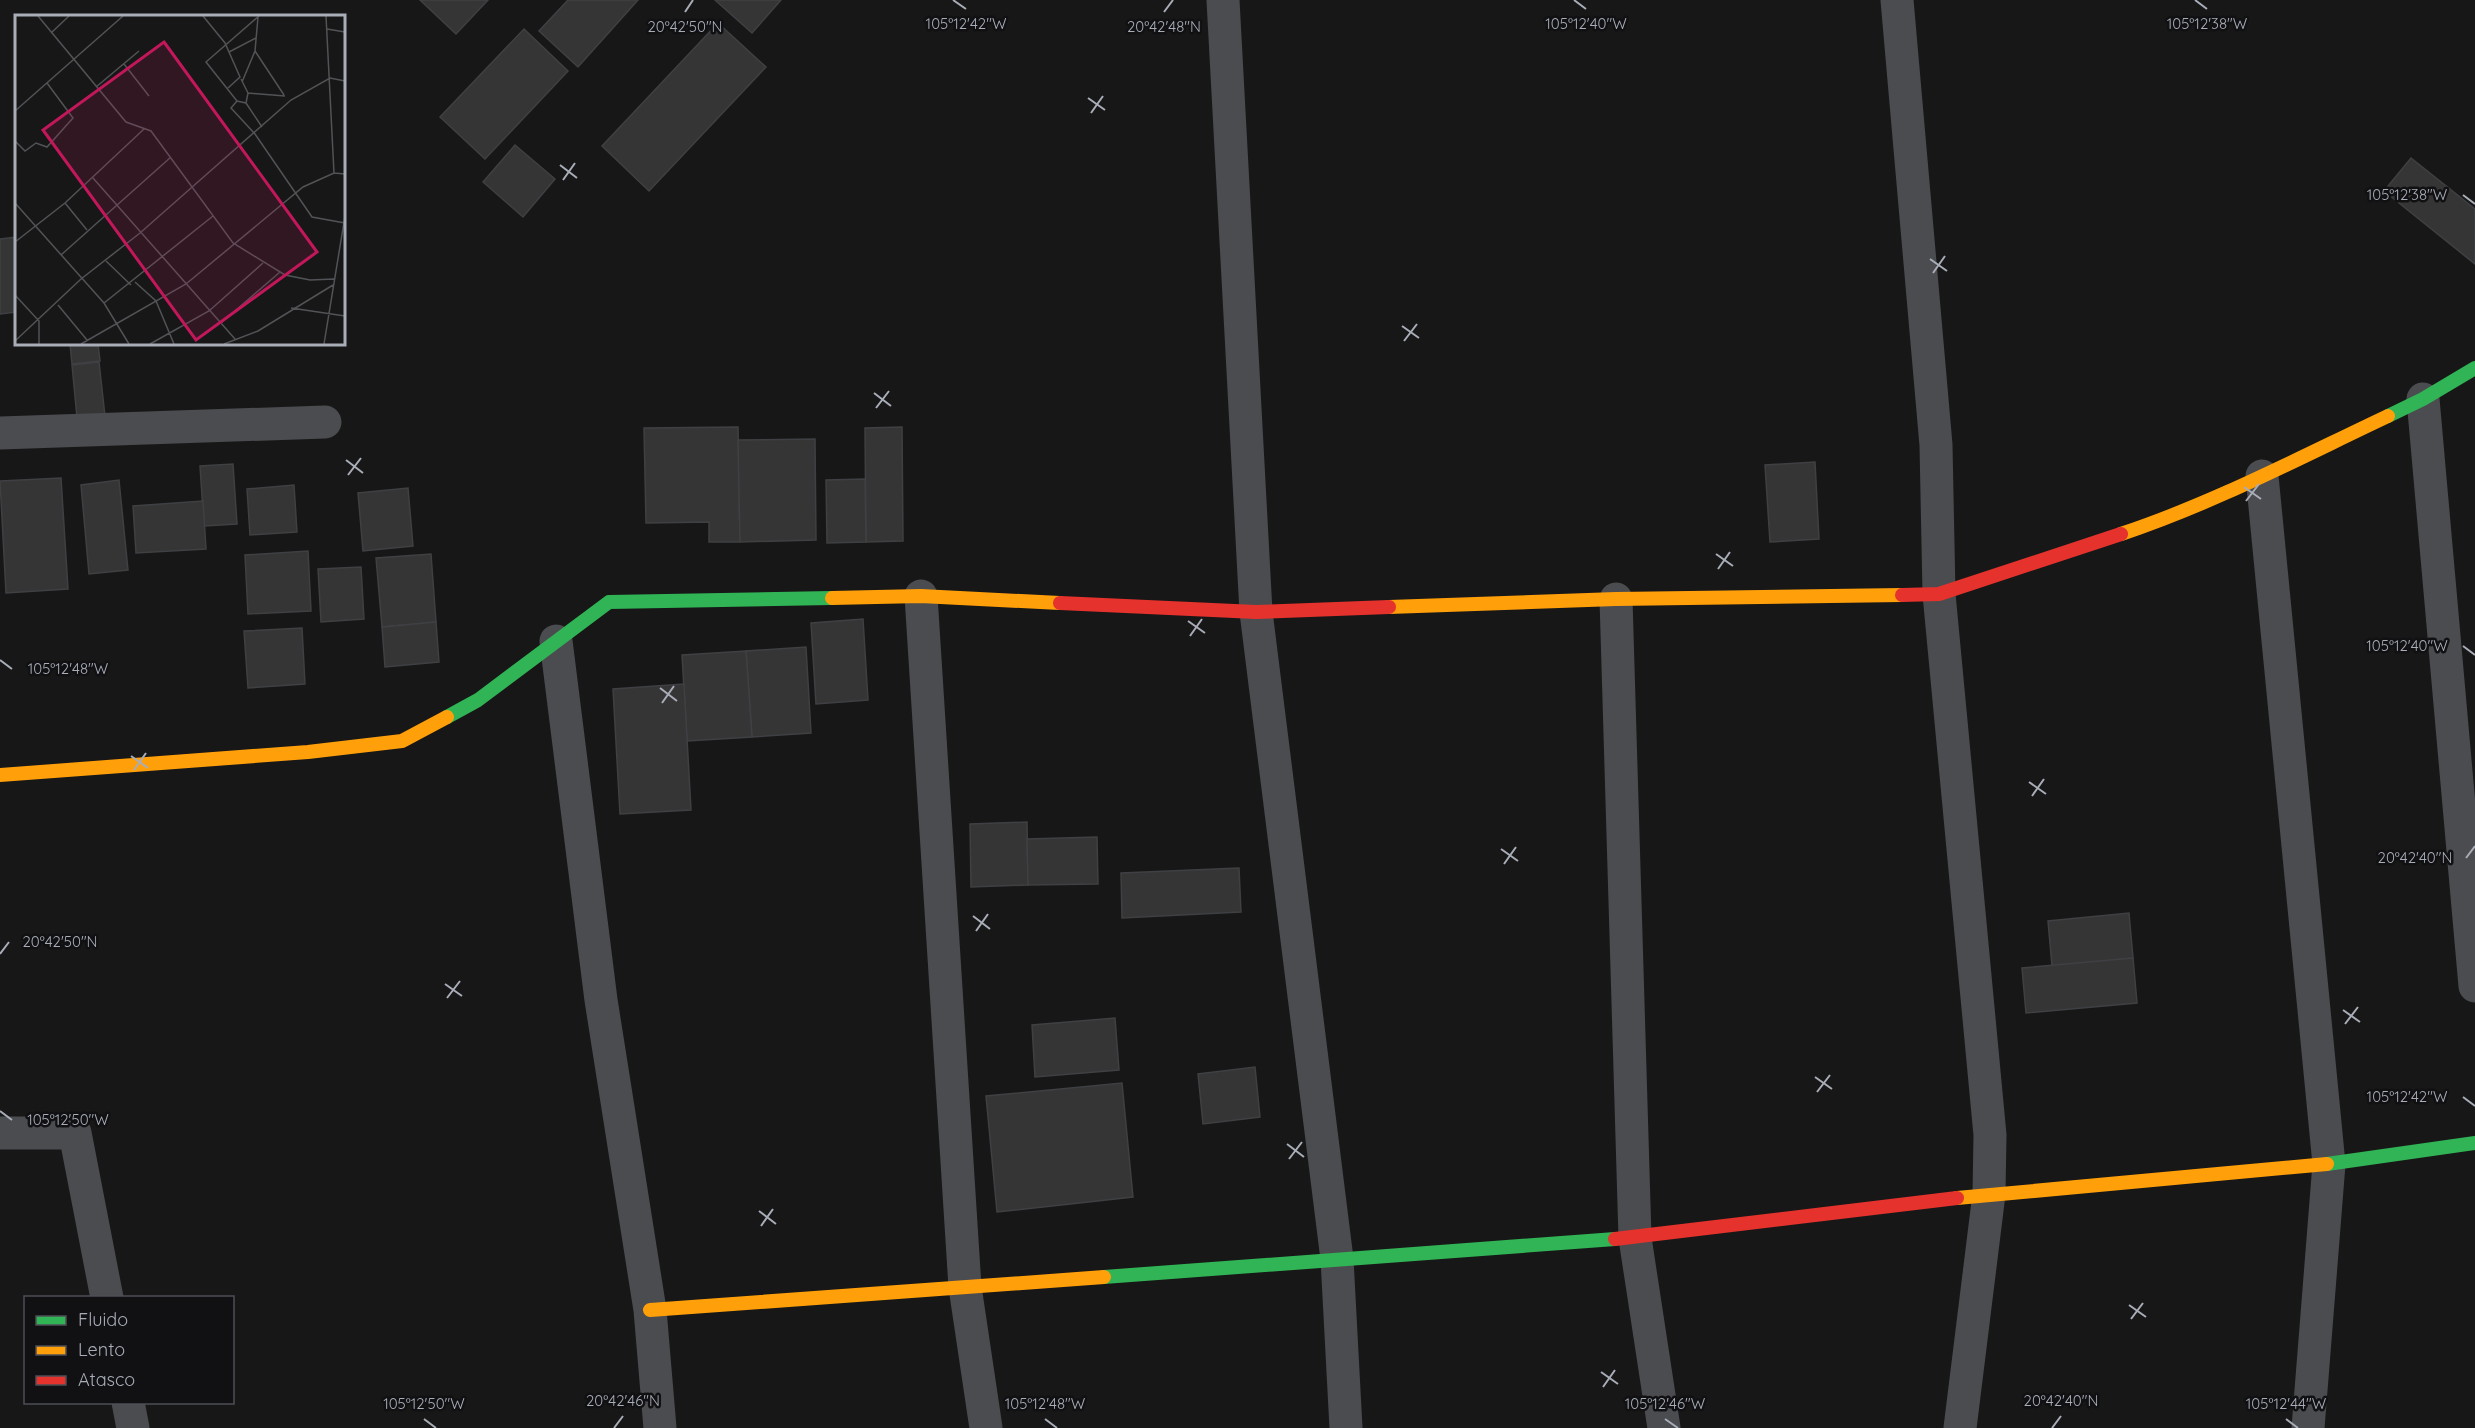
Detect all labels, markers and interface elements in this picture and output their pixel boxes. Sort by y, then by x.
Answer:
text: 105°12'42"W [926,14,1007,33]
text: 105°12'40"W [1545,14,1627,33]
text: 105°12'38"W [2167,14,2248,33]
inset map [15,15,345,345]
text: 20°42'50"N [647,17,723,36]
text: 20°42'48"N [1127,17,1201,36]
text: 105°12'38"W [2367,185,2448,204]
text: 105°12'40"W [2366,636,2448,655]
text: 105°12'48"W [28,659,109,678]
text: 20°42'40"N [2378,848,2452,867]
text: 20°42'50"N [22,932,98,951]
text: 105°12'42"W [2367,1087,2448,1106]
text: 105°12'50"W [27,1110,109,1129]
legend [24,1296,234,1404]
text: Fluido [78,1308,128,1331]
text: Lento [78,1338,125,1361]
text: Atasco [78,1368,135,1391]
text: 20°42'46"N [586,1391,660,1410]
text: 20°42'40"N [2024,1391,2098,1410]
text: 105°12'50"W [383,1394,465,1413]
text: 105°12'48"W [1005,1394,1086,1413]
text: 105°12'46"W [1625,1394,1706,1413]
text: 105°12'44"W [2246,1394,2327,1413]

